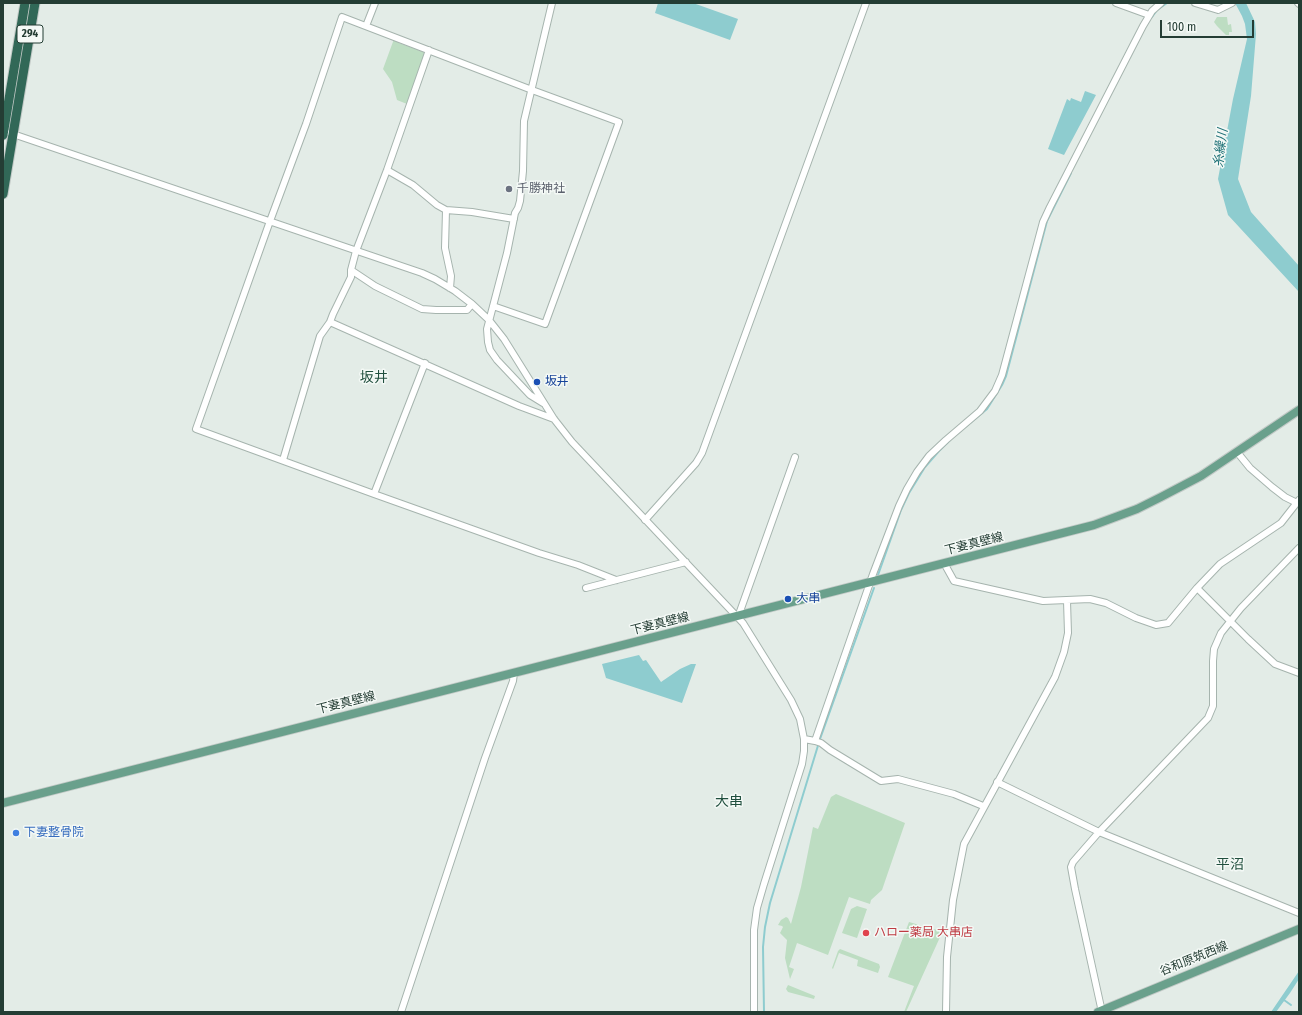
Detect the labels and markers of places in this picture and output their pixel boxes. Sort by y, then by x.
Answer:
place label: 千勝神社 [517,182,565,196]
marker: 千勝神社 [504,184,514,194]
place label: 坂井 [545,375,569,389]
marker: 坂井 [532,377,542,387]
place label: 大串 [796,592,820,606]
marker: 大串 [783,594,793,604]
place label: 下妻整骨院 [24,826,84,840]
marker: 下妻整骨院 [11,828,21,838]
place label: ハロー薬局 大串店 [874,926,973,940]
marker: ハロー薬局 大串店 [861,928,871,938]

